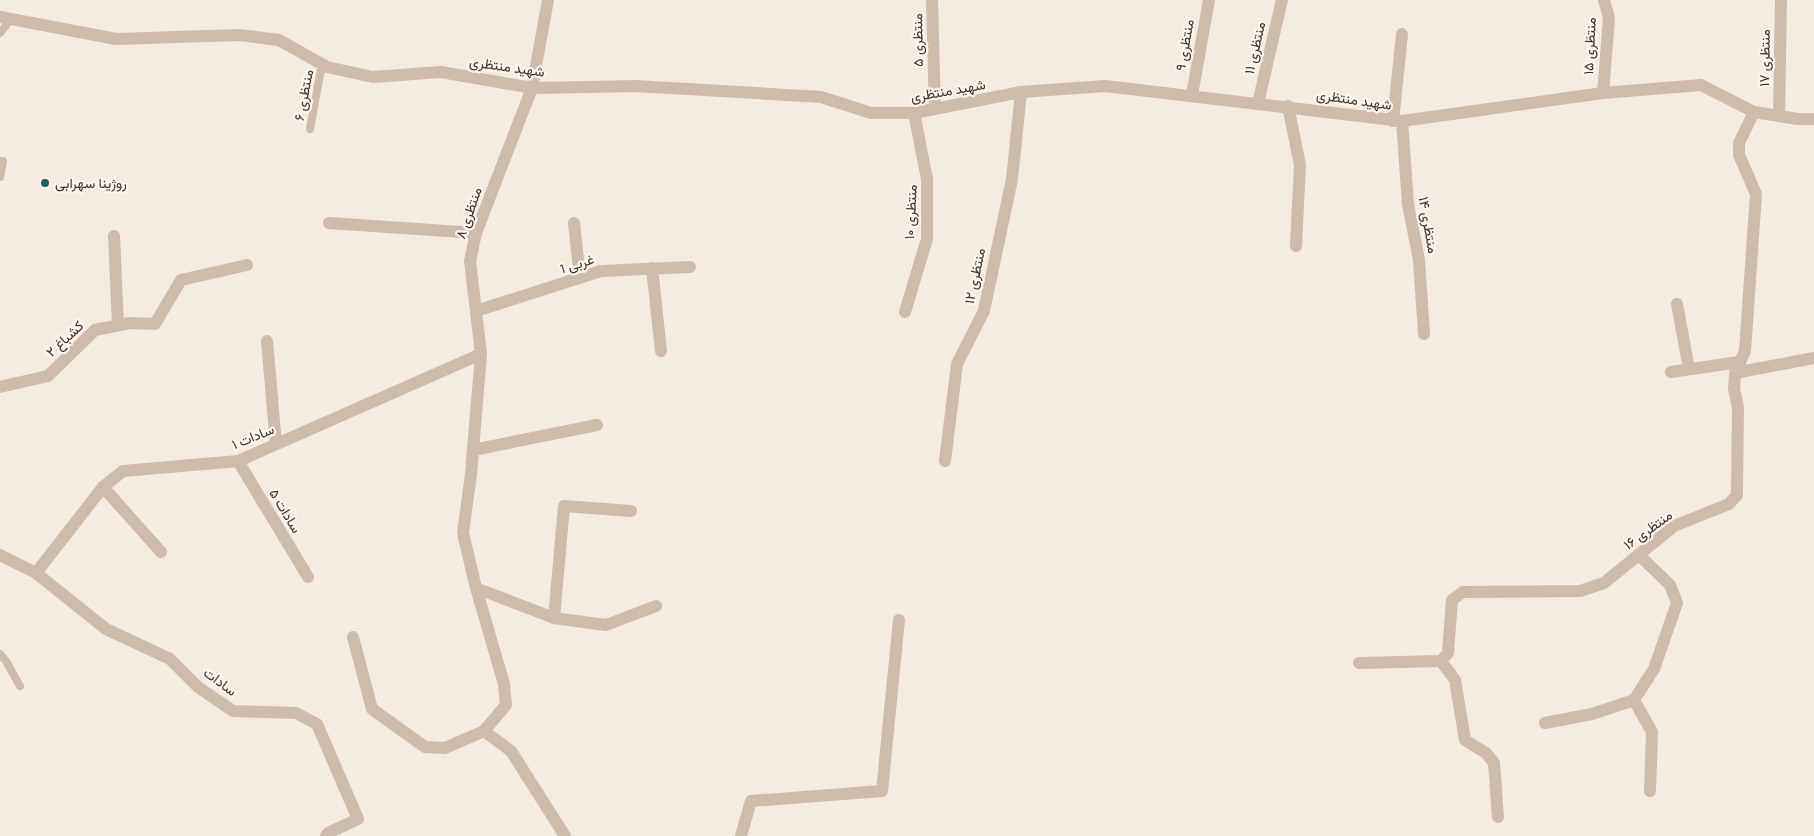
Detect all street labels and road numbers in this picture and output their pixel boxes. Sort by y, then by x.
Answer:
street label: منتظری ۵ [909,13,927,67]
street label: منتظری ۱۵ [1580,17,1600,75]
street label: منتظری ۹ [1172,18,1198,72]
street label: منتظری ۱۱ [1241,20,1269,76]
street label: منتظری ۱۷ [1756,29,1774,87]
street label: شهید منتظری [468,53,546,81]
street label: منتظری ۶ [291,68,317,122]
street label: شهید منتظری [909,76,987,106]
street label: شهید منتظری [1315,86,1393,114]
street label: منتظری ۱۰ [901,184,921,240]
street label: منتظری ۸ [452,185,486,241]
street label: منتظری ۱۴ [1415,195,1441,255]
street label: منتظری ۱۲ [961,247,989,305]
street label: غربی 1 [558,251,596,277]
street label: کشباغ ۲ [43,317,89,362]
street label: سادات ۱ [229,421,277,453]
street label: سادات ۵ [265,486,305,536]
street label: منتظری ۱۶ [1620,507,1676,553]
street label: سادات [200,664,240,700]

